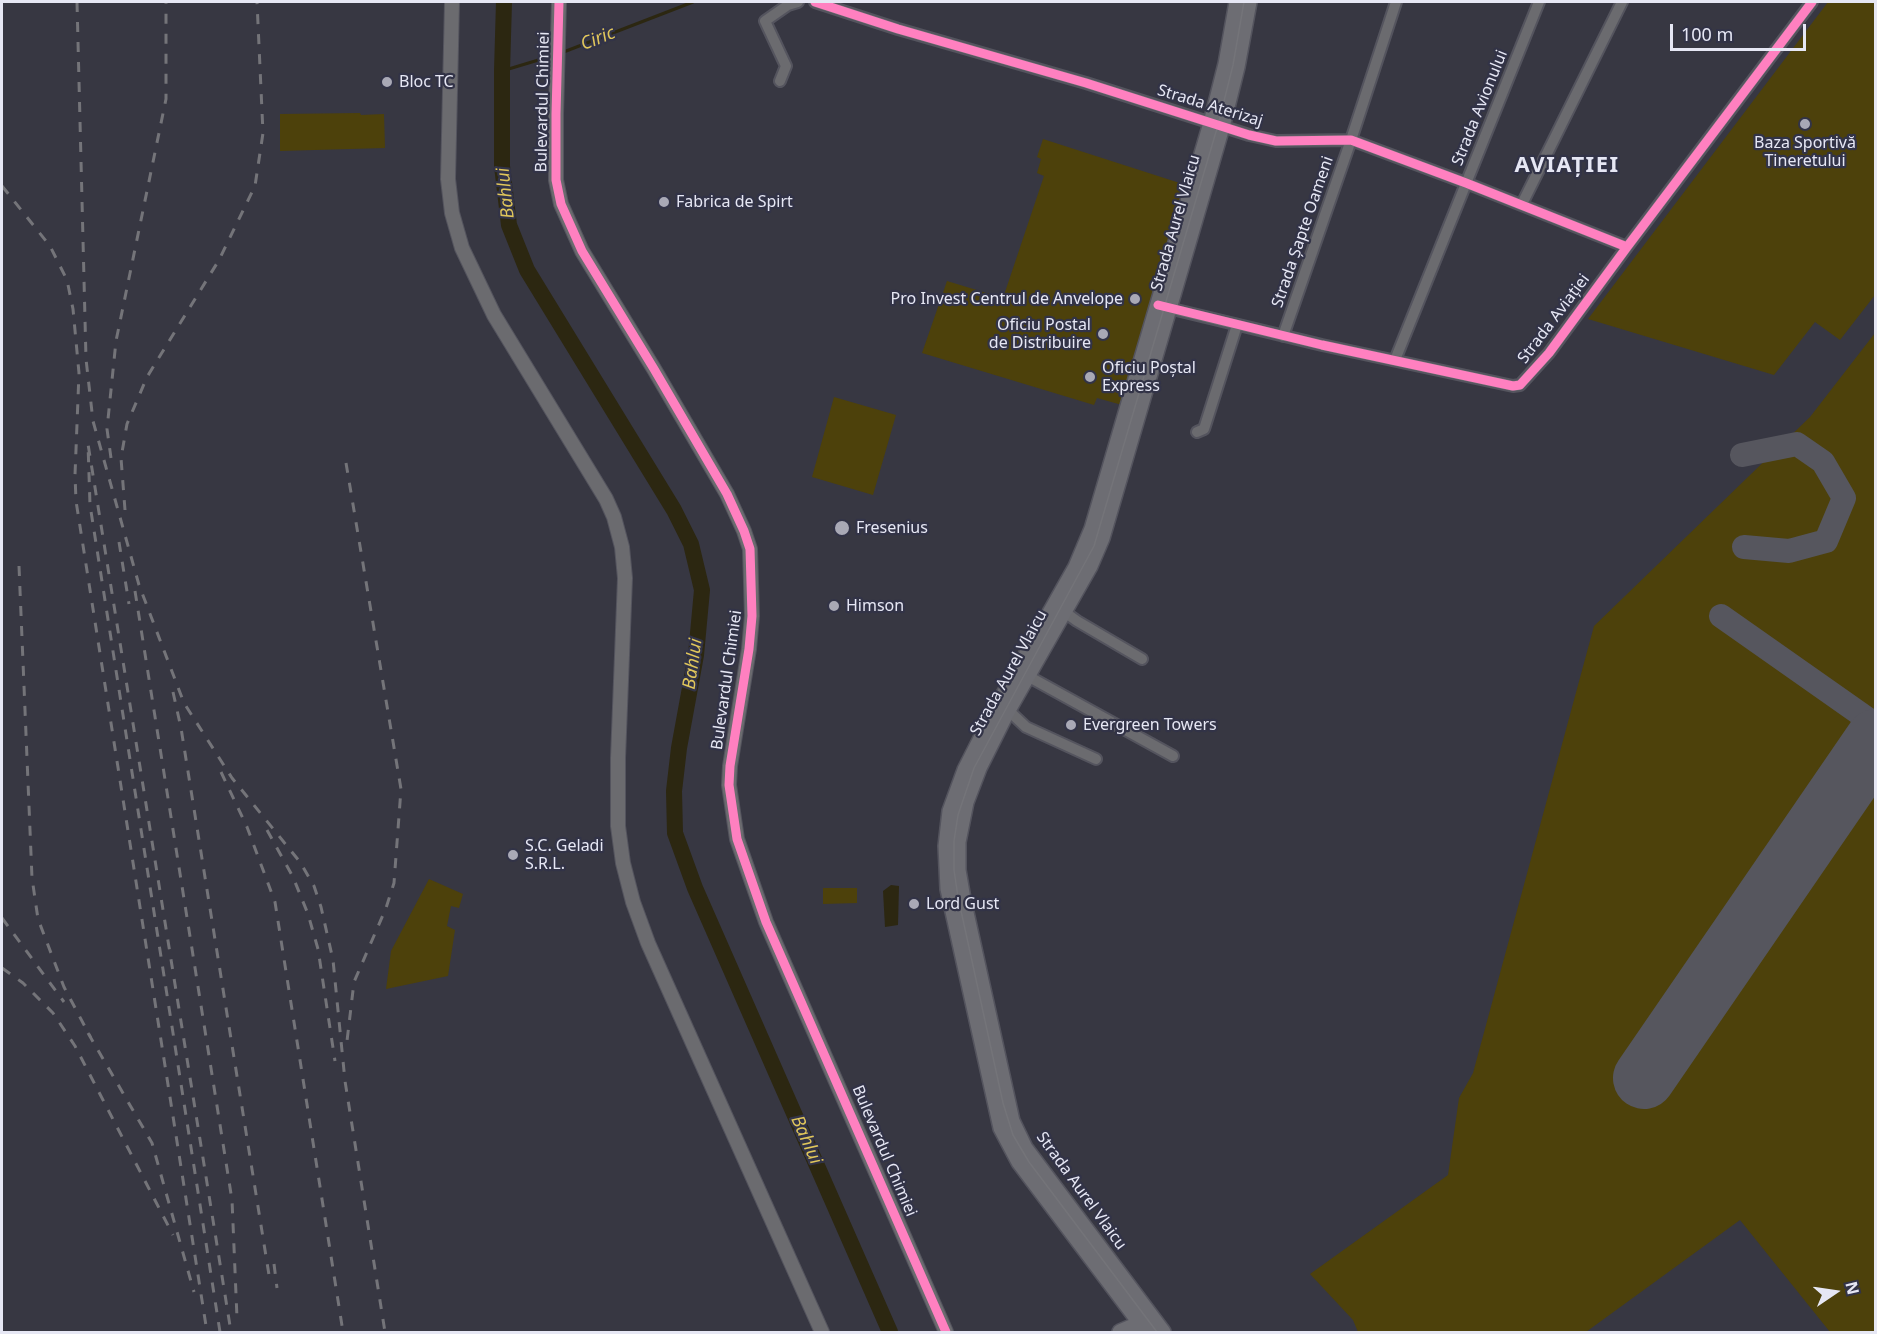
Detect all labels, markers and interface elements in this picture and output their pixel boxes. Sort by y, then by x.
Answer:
scale bar [1673,12,1810,50]
water label: Ciric [578,22,618,56]
text: 100 m [1681,22,1733,46]
street label: Bulevardul Chimiei [532,31,554,173]
street label: Strada Avionului [1448,47,1512,169]
place label: Bloc TC [399,72,454,92]
marker: Bloc TC [380,75,394,89]
street label: Strada Aterizaj [1155,81,1265,131]
marker: Baza Sportivă Tineretului [1798,117,1812,131]
place label: Baza Sportivă Tineretului [1754,133,1856,171]
street label: Strada Aurel Vlaicu [1147,153,1205,293]
district label: AVIAȚIEI [1514,153,1620,179]
street label: Strada Șapte Oameni [1268,154,1338,310]
water label: Bahlui [493,166,519,220]
place label: Fabrica de Spirt [676,192,793,212]
marker: Fabrica de Spirt [657,195,671,209]
street label: Strada Aviației [1514,270,1594,368]
place label: Pro Invest Centrul de Anvelope [891,289,1123,309]
marker: Pro Invest Centrul de Anvelope [1128,292,1142,306]
place label: Oficiu Postal de Distribuire [989,315,1091,353]
marker: Oficiu Postal de Distribuire [1096,327,1110,341]
place label: Oficiu Poștal Express [1102,358,1196,396]
marker: Oficiu Poștal Express [1083,370,1097,384]
place label: Fresenius [856,518,928,538]
marker: Fresenius [833,519,851,537]
place label: Himson [846,596,904,616]
marker: Himson [827,599,841,613]
street label: Strada Aurel Vlaicu [966,607,1052,739]
street label: Bulevardul Chimiei [708,609,746,751]
water label: Bahlui [679,637,707,691]
place label: Evergreen Towers [1083,715,1217,735]
marker: Evergreen Towers [1064,718,1078,732]
place label: S.C. Geladi S.R.L. [525,836,604,874]
marker: S.C. Geladi S.R.L. [506,848,520,862]
place label: Lord Gust [926,894,999,914]
marker: Lord Gust [907,897,921,911]
street label: Bulevardul Chimiei [848,1082,920,1220]
water label: Bahlui [786,1112,826,1168]
street label: Strada Aurel Vlaicu [1032,1128,1130,1254]
north arrow [1805,1262,1865,1322]
text: N [1840,1279,1865,1297]

